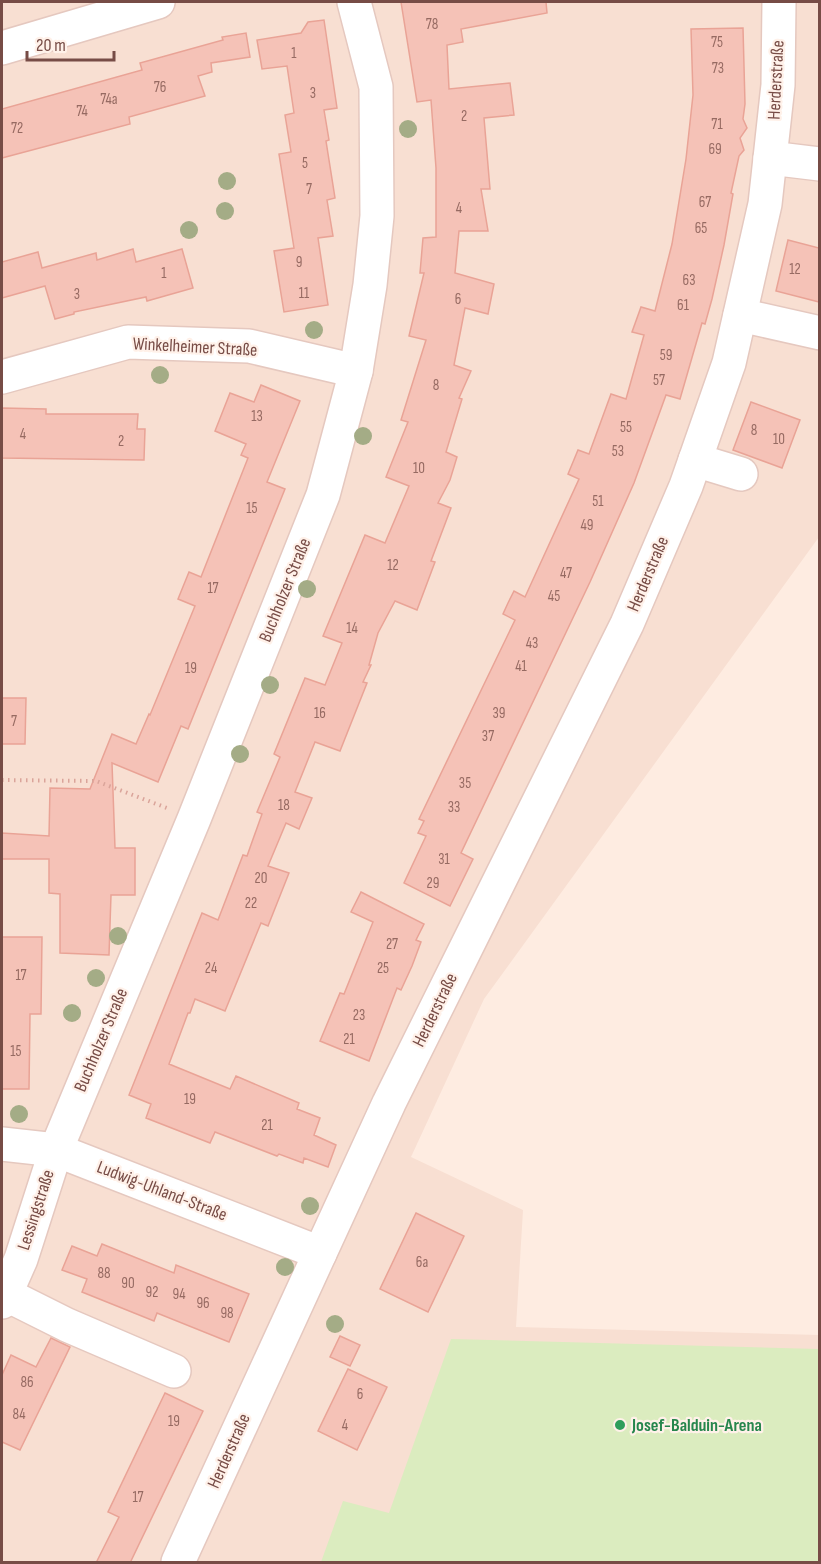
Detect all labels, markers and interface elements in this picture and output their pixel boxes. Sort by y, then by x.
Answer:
house number: 78 [426,15,438,34]
scale bar [27,24,114,62]
house number: 75 [711,33,723,52]
text: 20 m [36,35,66,56]
street label: Herderstraße [763,40,789,120]
house number: 1 [291,44,297,63]
house number: 73 [712,59,724,78]
house number: 76 [154,78,166,97]
house number: 3 [310,84,316,103]
house number: 74a [100,90,118,109]
house number: 74 [76,102,88,121]
house number: 2 [461,107,467,126]
house number: 71 [711,115,723,134]
house number: 72 [11,119,23,138]
house number: 69 [708,140,722,159]
house number: 5 [302,154,308,173]
house number: 7 [306,180,312,199]
house number: 67 [699,193,711,212]
house number: 4 [456,199,462,218]
house number: 65 [695,219,707,238]
house number: 9 [296,253,302,272]
house number: 12 [789,260,801,279]
house number: 1 [161,264,167,283]
house number: 63 [683,271,695,290]
house number: 11 [299,284,310,303]
house number: 3 [74,285,80,304]
house number: 6 [455,290,461,309]
house number: 61 [677,296,690,315]
street label: Winkelheimer Straße [132,333,258,361]
house number: 59 [660,346,672,365]
house number: 57 [653,371,665,390]
house number: 8 [433,376,439,395]
house number: 13 [251,407,263,426]
house number: 55 [620,418,632,437]
house number: 8 [751,421,757,440]
house number: 4 [20,425,26,444]
house number: 10 [773,430,785,449]
house number: 2 [118,432,124,451]
house number: 53 [612,442,624,461]
house number: 10 [413,459,425,478]
house number: 51 [592,492,604,511]
house number: 15 [246,499,258,518]
house number: 49 [581,516,593,535]
street label: Herderstraße [623,533,673,615]
street label: Buchholzer Straße [255,535,315,645]
house number: 12 [387,556,399,575]
house number: 47 [560,564,572,583]
house number: 17 [207,579,219,598]
house number: 45 [548,587,560,606]
house number: 14 [346,619,358,638]
house number: 43 [526,634,538,653]
house number: 41 [515,657,528,676]
house number: 19 [185,659,197,678]
house number: 16 [314,704,326,723]
house number: 39 [493,704,505,723]
house number: 7 [11,712,17,731]
house number: 37 [482,727,494,746]
house number: 35 [459,774,471,793]
house number: 18 [278,796,290,815]
house number: 33 [448,798,460,817]
house number: 31 [438,850,451,869]
house number: 20 [255,869,267,888]
house number: 29 [427,874,439,893]
house number: 22 [245,894,257,913]
house number: 27 [386,935,398,954]
house number: 24 [205,959,217,978]
house number: 25 [377,959,389,978]
house number: 17 [15,966,27,985]
street label: Herderstraße [408,970,462,1050]
street label: Buchholzer Straße [70,985,132,1095]
house number: 23 [353,1006,365,1025]
house number: 21 [343,1030,355,1049]
house number: 15 [10,1042,22,1061]
house number: 19 [184,1090,196,1109]
house number: 21 [261,1116,273,1135]
street label: Ludwig-Uhland-Straße [94,1157,230,1225]
street label: Lessingstraße [13,1167,59,1253]
house number: 6a [416,1253,428,1272]
house number: 88 [97,1264,111,1283]
house number: 90 [121,1274,135,1293]
house number: 92 [146,1283,158,1302]
house number: 94 [173,1285,185,1304]
house number: 96 [196,1294,210,1313]
house number: 98 [220,1304,234,1323]
house number: 86 [20,1373,34,1392]
house number: 6 [357,1385,363,1404]
house number: 84 [12,1405,26,1424]
street label: Herderstraße [203,1410,255,1492]
house number: 19 [168,1412,180,1431]
place label: Josef-Balduin-Arena [631,1415,762,1436]
house number: 4 [342,1416,348,1435]
marker: Josef-Balduin-Arena [613,1418,627,1432]
house number: 17 [132,1488,144,1507]

